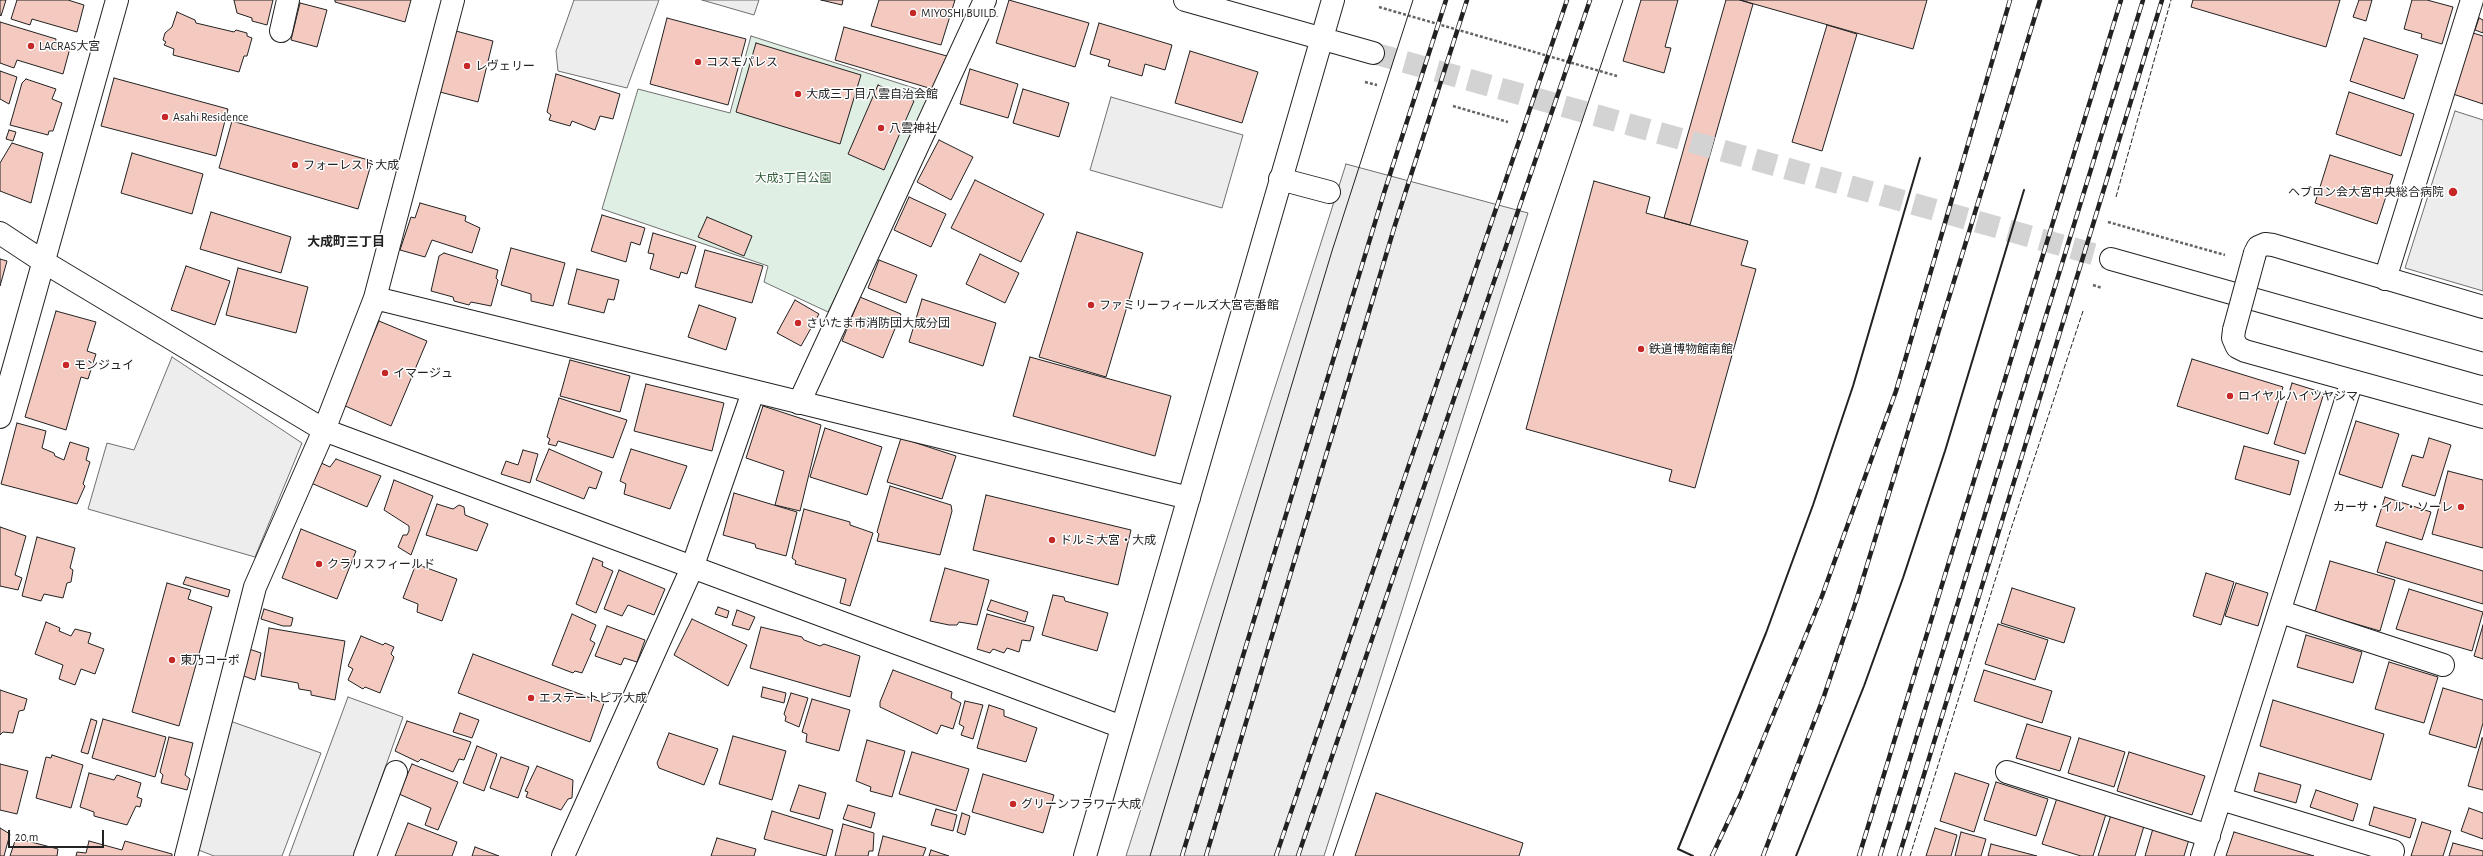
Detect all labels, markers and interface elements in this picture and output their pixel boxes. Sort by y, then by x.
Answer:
place label: MIYOSHI BUILD. [921,6,998,20]
marker: MIYOSHI BUILD. [908,8,918,18]
place label: LACRAS大宮 [39,39,100,53]
marker: LACRAS大宮 [26,41,36,51]
place label: コスモパレス [706,55,778,69]
marker: コスモパレス [693,57,703,67]
place label: レヴェリー [475,59,535,73]
marker: レヴェリー [462,61,472,71]
place label: 大成三丁目八雲自治会館 [806,87,938,101]
marker: 大成三丁目八雲自治会館 [793,89,803,99]
place label: Asahi Residence [173,110,248,124]
marker: Asahi Residence [160,112,170,122]
place label: 八雲神社 [889,121,937,135]
marker: 八雲神社 [876,123,886,133]
place label: フォーレスト大成 [303,158,399,172]
marker: フォーレスト大成 [290,160,300,170]
park label: 大成3丁目公園 [755,171,831,185]
place label: ヘブロン会大宮中央総合病院 [2288,185,2444,199]
marker: ヘブロン会大宮中央総合病院 [2447,186,2459,198]
district label: 大成町三丁目 [307,234,385,250]
place label: ファミリーフィールズ大宮壱番館 [1099,298,1279,312]
marker: ファミリーフィールズ大宮壱番館 [1086,300,1096,310]
place label: さいたま市消防団大成分団 [806,316,950,330]
marker: さいたま市消防団大成分団 [793,318,803,328]
place label: 鉄道博物館南館 [1649,342,1733,356]
marker: 鉄道博物館南館 [1636,344,1646,354]
place label: モンジュイ [74,358,134,372]
marker: モンジュイ [61,360,71,370]
place label: イマージュ [393,366,453,380]
marker: イマージュ [380,368,390,378]
place label: ロイヤルハイツヤジマ [2238,389,2358,403]
marker: ロイヤルハイツヤジマ [2225,391,2235,401]
place label: カーサ・イル・ソーレ [2333,500,2453,514]
marker: カーサ・イル・ソーレ [2456,502,2466,512]
place label: ドルミ大宮・大成 [1060,533,1156,547]
marker: ドルミ大宮・大成 [1047,535,1057,545]
place label: クラリスフィールド [327,557,435,571]
marker: クラリスフィールド [314,559,324,569]
place label: 東乃コーポ [180,653,240,667]
marker: 東乃コーポ [167,655,177,665]
place label: エステートピア大成 [539,691,647,705]
marker: エステートピア大成 [526,693,536,703]
place label: グリーンフラワー大成 [1021,797,1141,811]
marker: グリーンフラワー大成 [1008,799,1018,809]
scale bar [10,822,106,848]
text: 20 m [15,831,38,843]

